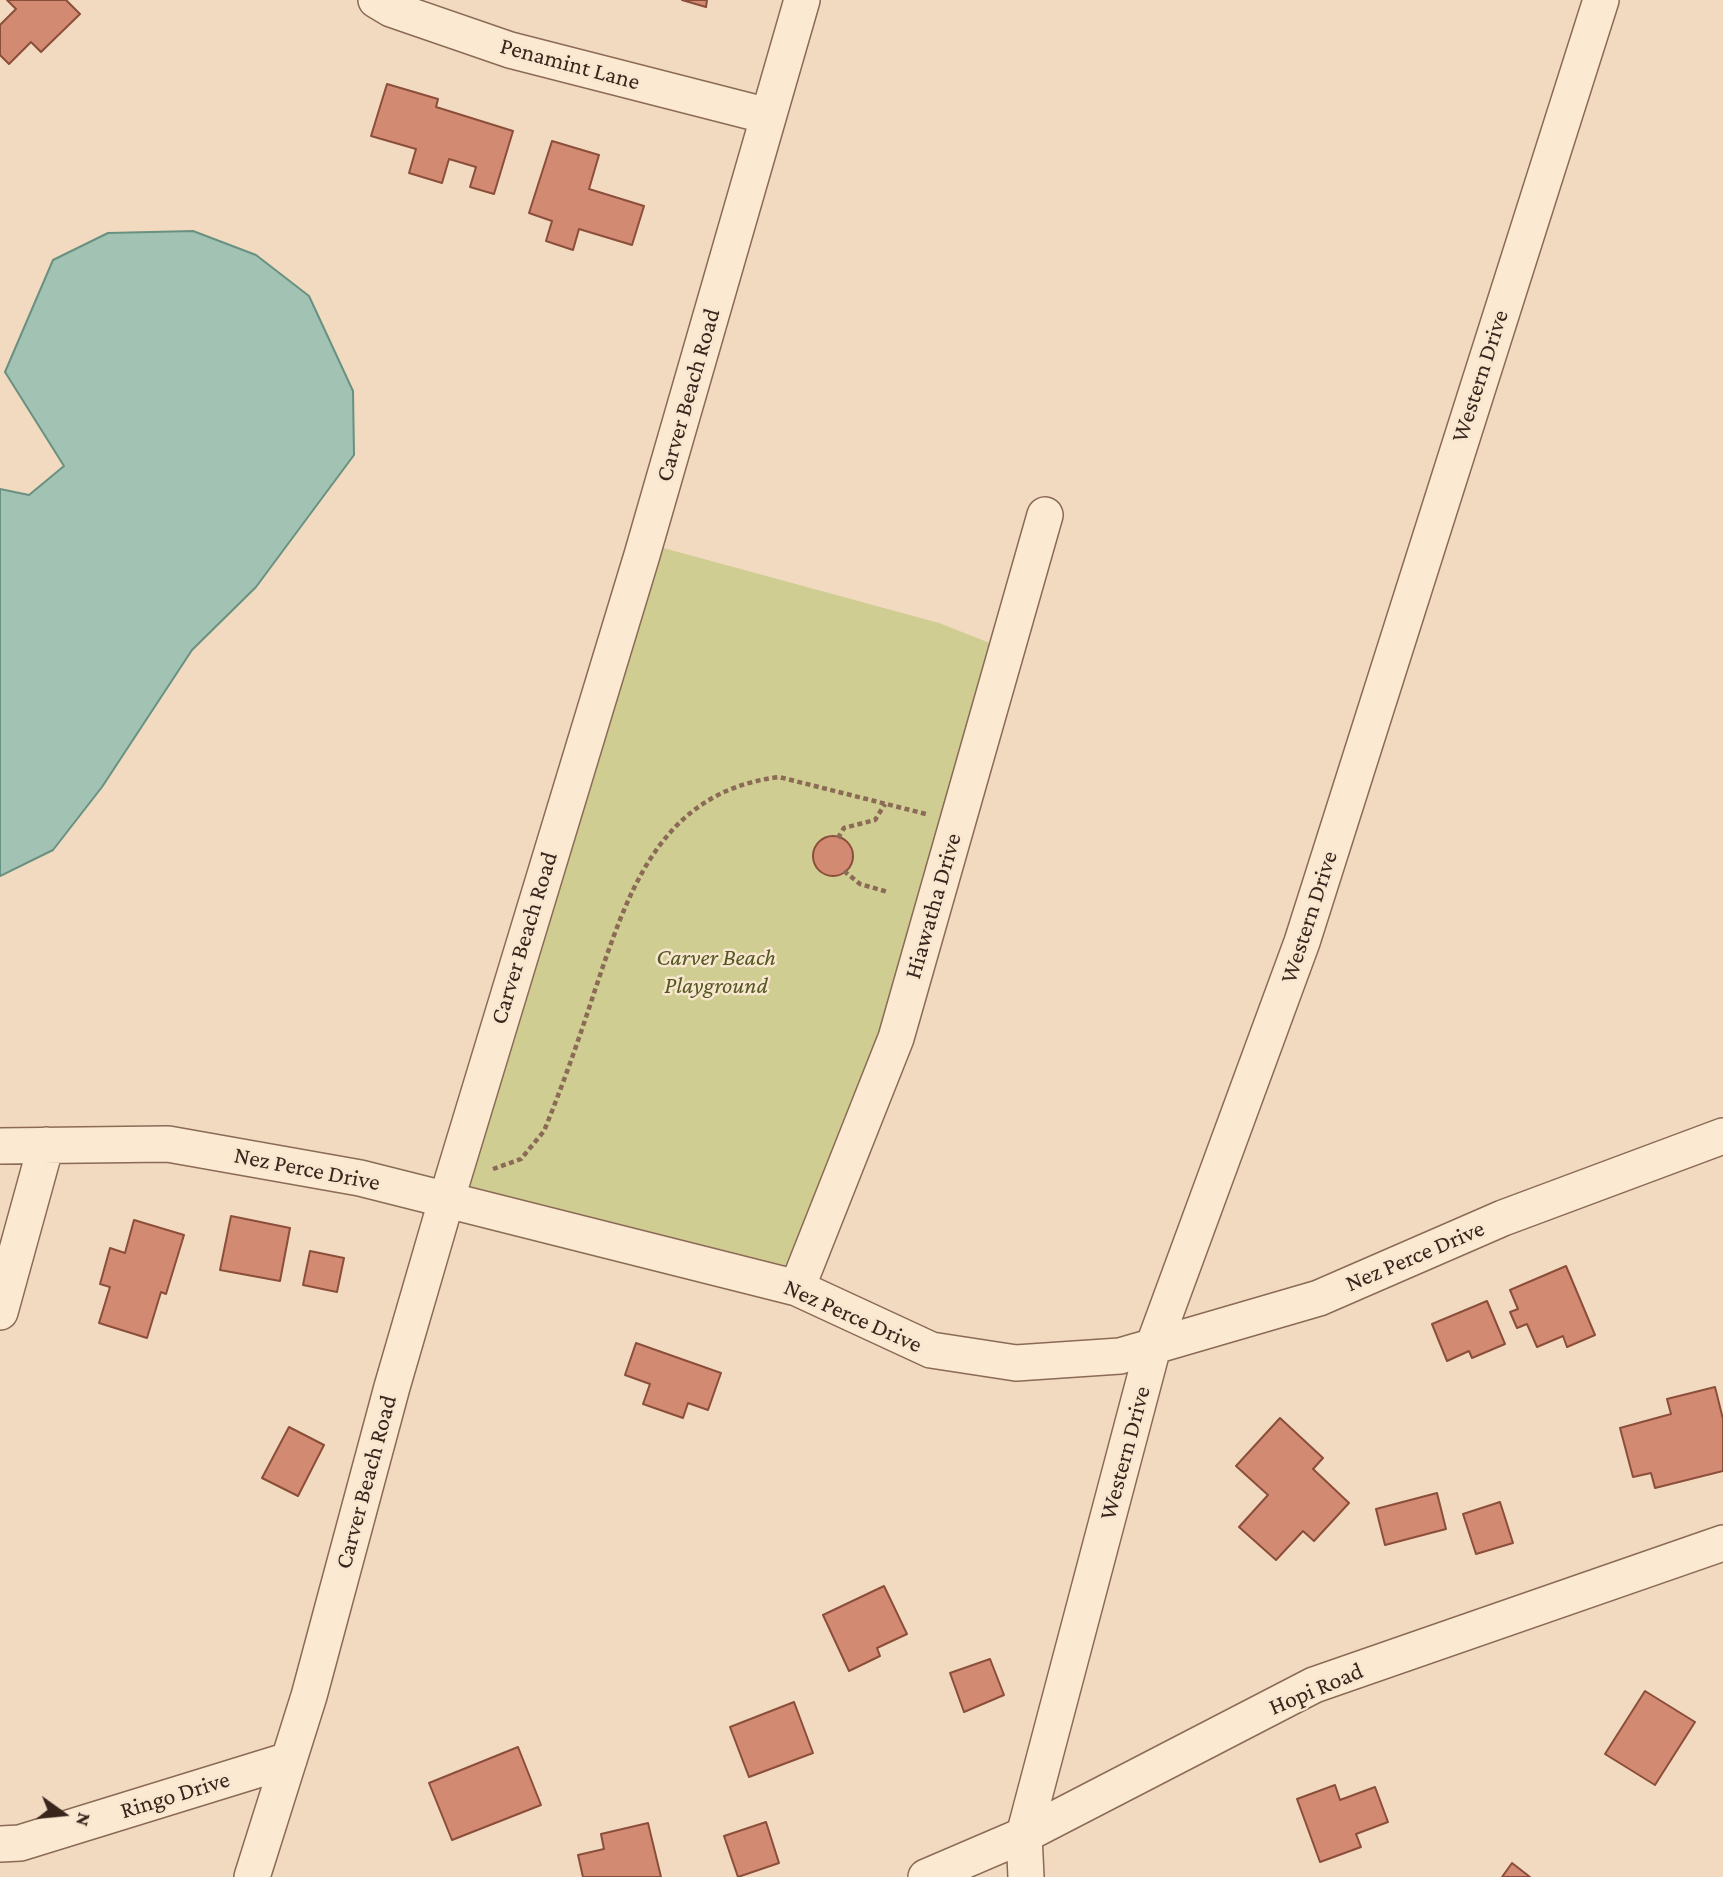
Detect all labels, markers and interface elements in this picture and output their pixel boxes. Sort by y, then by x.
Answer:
street label: Penamint Lane [497,32,643,96]
street label: Carver Beach Road [650,305,726,485]
street label: Western Drive [1445,306,1515,446]
street label: Hiawatha Drive [898,830,968,982]
street label: Western Drive [1274,847,1344,987]
street label: Carver Beach Road [484,848,564,1028]
park label: Carver Beach Playground [656,944,776,1000]
street label: Nez Perce Drive [232,1141,382,1197]
street label: Nez Perce Drive [1341,1214,1489,1298]
street label: Nez Perce Drive [780,1273,926,1359]
street label: Western Drive [1093,1383,1157,1523]
street label: Carver Beach Road [329,1392,403,1572]
street label: Hopi Road [1264,1656,1368,1722]
street label: Ringo Drive [117,1765,233,1825]
north arrow [28,1779,98,1849]
text: N [72,1811,96,1829]

